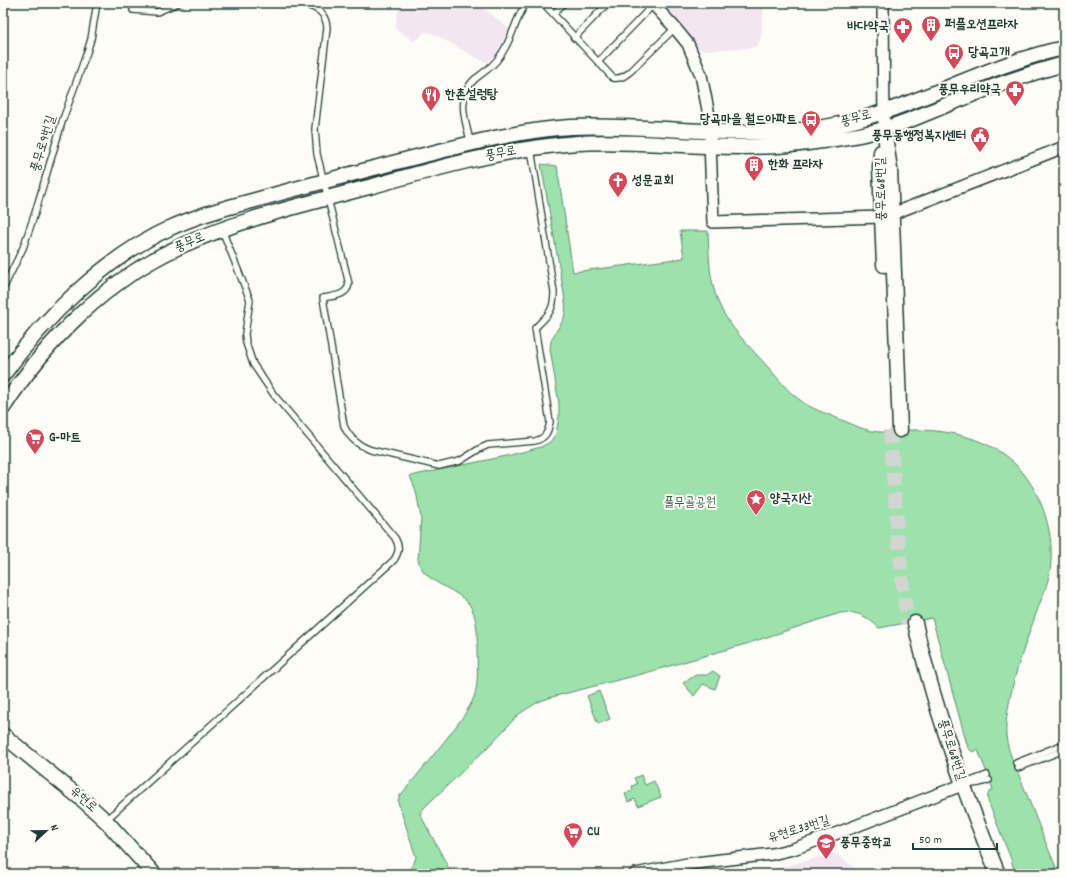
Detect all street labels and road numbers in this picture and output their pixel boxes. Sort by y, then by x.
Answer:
street label: 풍무로 [838,106,874,132]
street label: 풍무로9번길 [26,113,62,175]
street label: 풍무로 [484,142,518,166]
street label: 풍무로68번길 [872,157,892,221]
street label: 풍무로 [172,228,208,258]
street label: 풍무로68번길 [932,717,970,783]
street label: 유현로 [65,782,101,818]
street label: 유현로33번길 [766,812,832,848]

